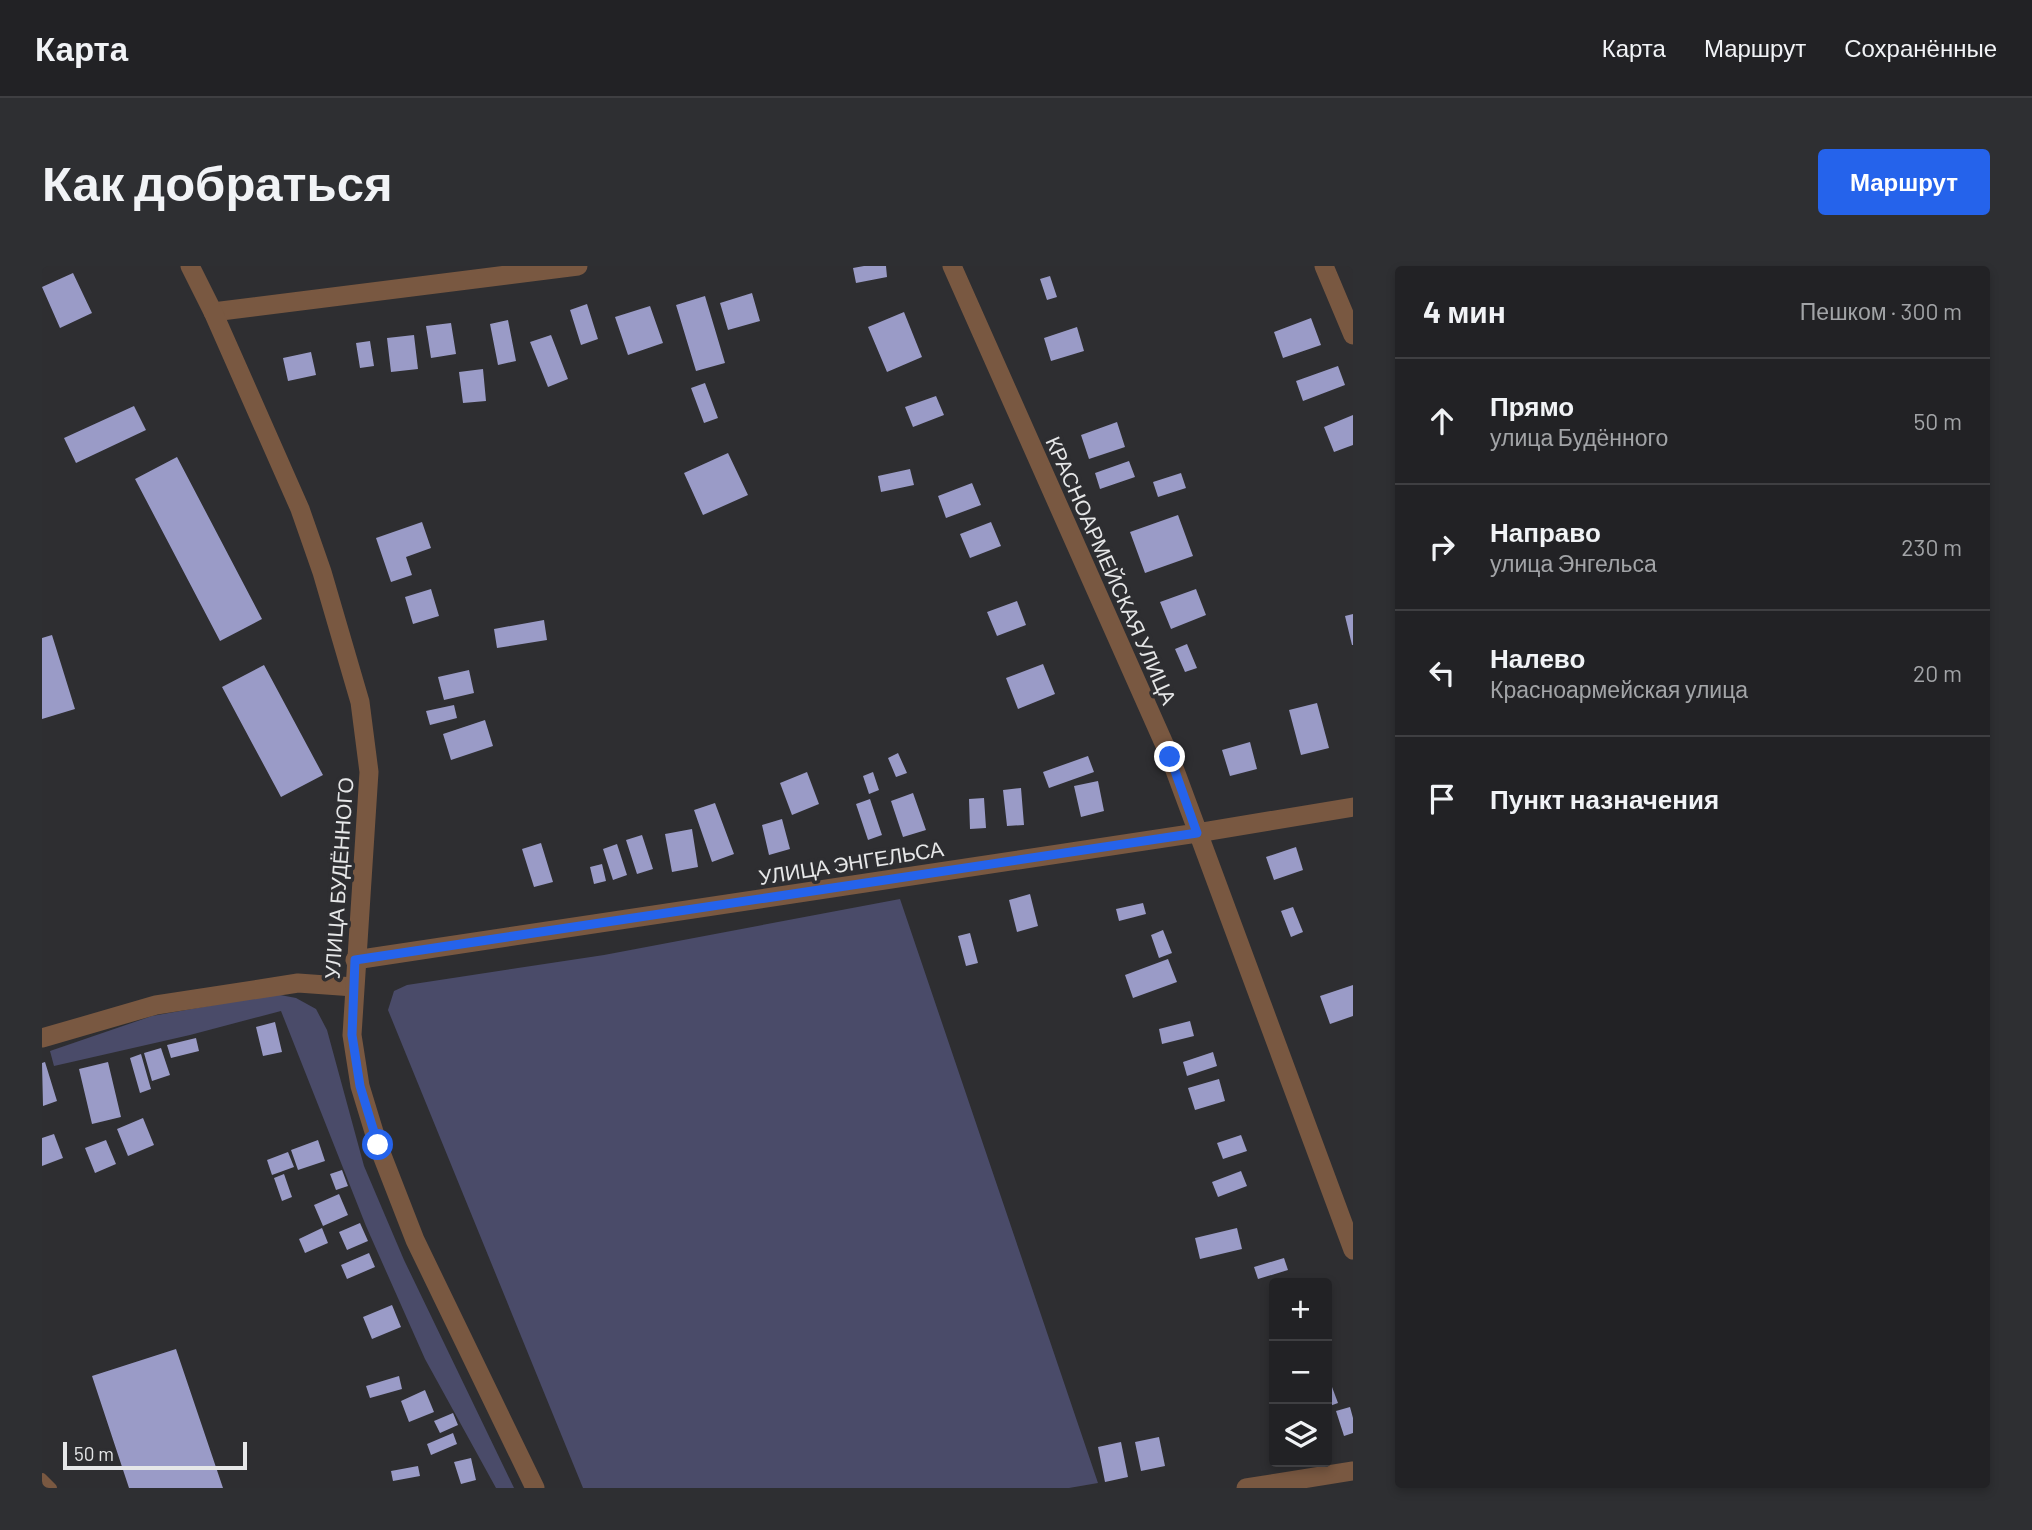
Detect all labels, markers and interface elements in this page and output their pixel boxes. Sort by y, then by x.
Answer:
text: Карта [35,28,128,68]
text: Карта [1602,33,1666,62]
text: Маршрут [1704,33,1806,62]
text: Сохранённые [1844,33,1997,62]
button: Маршрут [1818,149,1990,215]
text: Как добраться [42,152,393,211]
text: 4 мин [1423,293,1506,329]
text: Пешком · 300 m [1800,297,1962,325]
text: Прямо [1490,390,1574,421]
icon: ahead [1423,402,1461,440]
text: 50 m [1914,407,1962,435]
text: улица Будённого [1490,423,1668,451]
street label: КРАСНОАРМЕЙСКАЯ УЛИЦА [1041,432,1183,708]
text: Направо [1490,516,1601,547]
icon: right [1423,528,1461,566]
text: 230 m [1901,533,1962,561]
text: улица Энгельса [1490,549,1657,577]
text: Налево [1490,642,1585,673]
icon: left [1423,654,1461,692]
text: 20 m [1913,659,1962,687]
text: Красноармейская улица [1490,675,1748,703]
route end [1154,741,1185,772]
street label: УЛИЦА БУДЁННОГО [318,776,358,980]
icon: arrive [1423,780,1461,818]
text: Пункт назначения [1490,783,1719,814]
street label: УЛИЦА ЭНГЕЛЬСА [757,835,945,889]
route start [362,1129,393,1160]
map controls [1269,1278,1332,1467]
button: + [1269,1278,1332,1341]
button: − [1269,1341,1332,1404]
button: layers [1269,1404,1332,1467]
scale bar [63,1439,247,1471]
text: 50 m [74,1442,114,1465]

